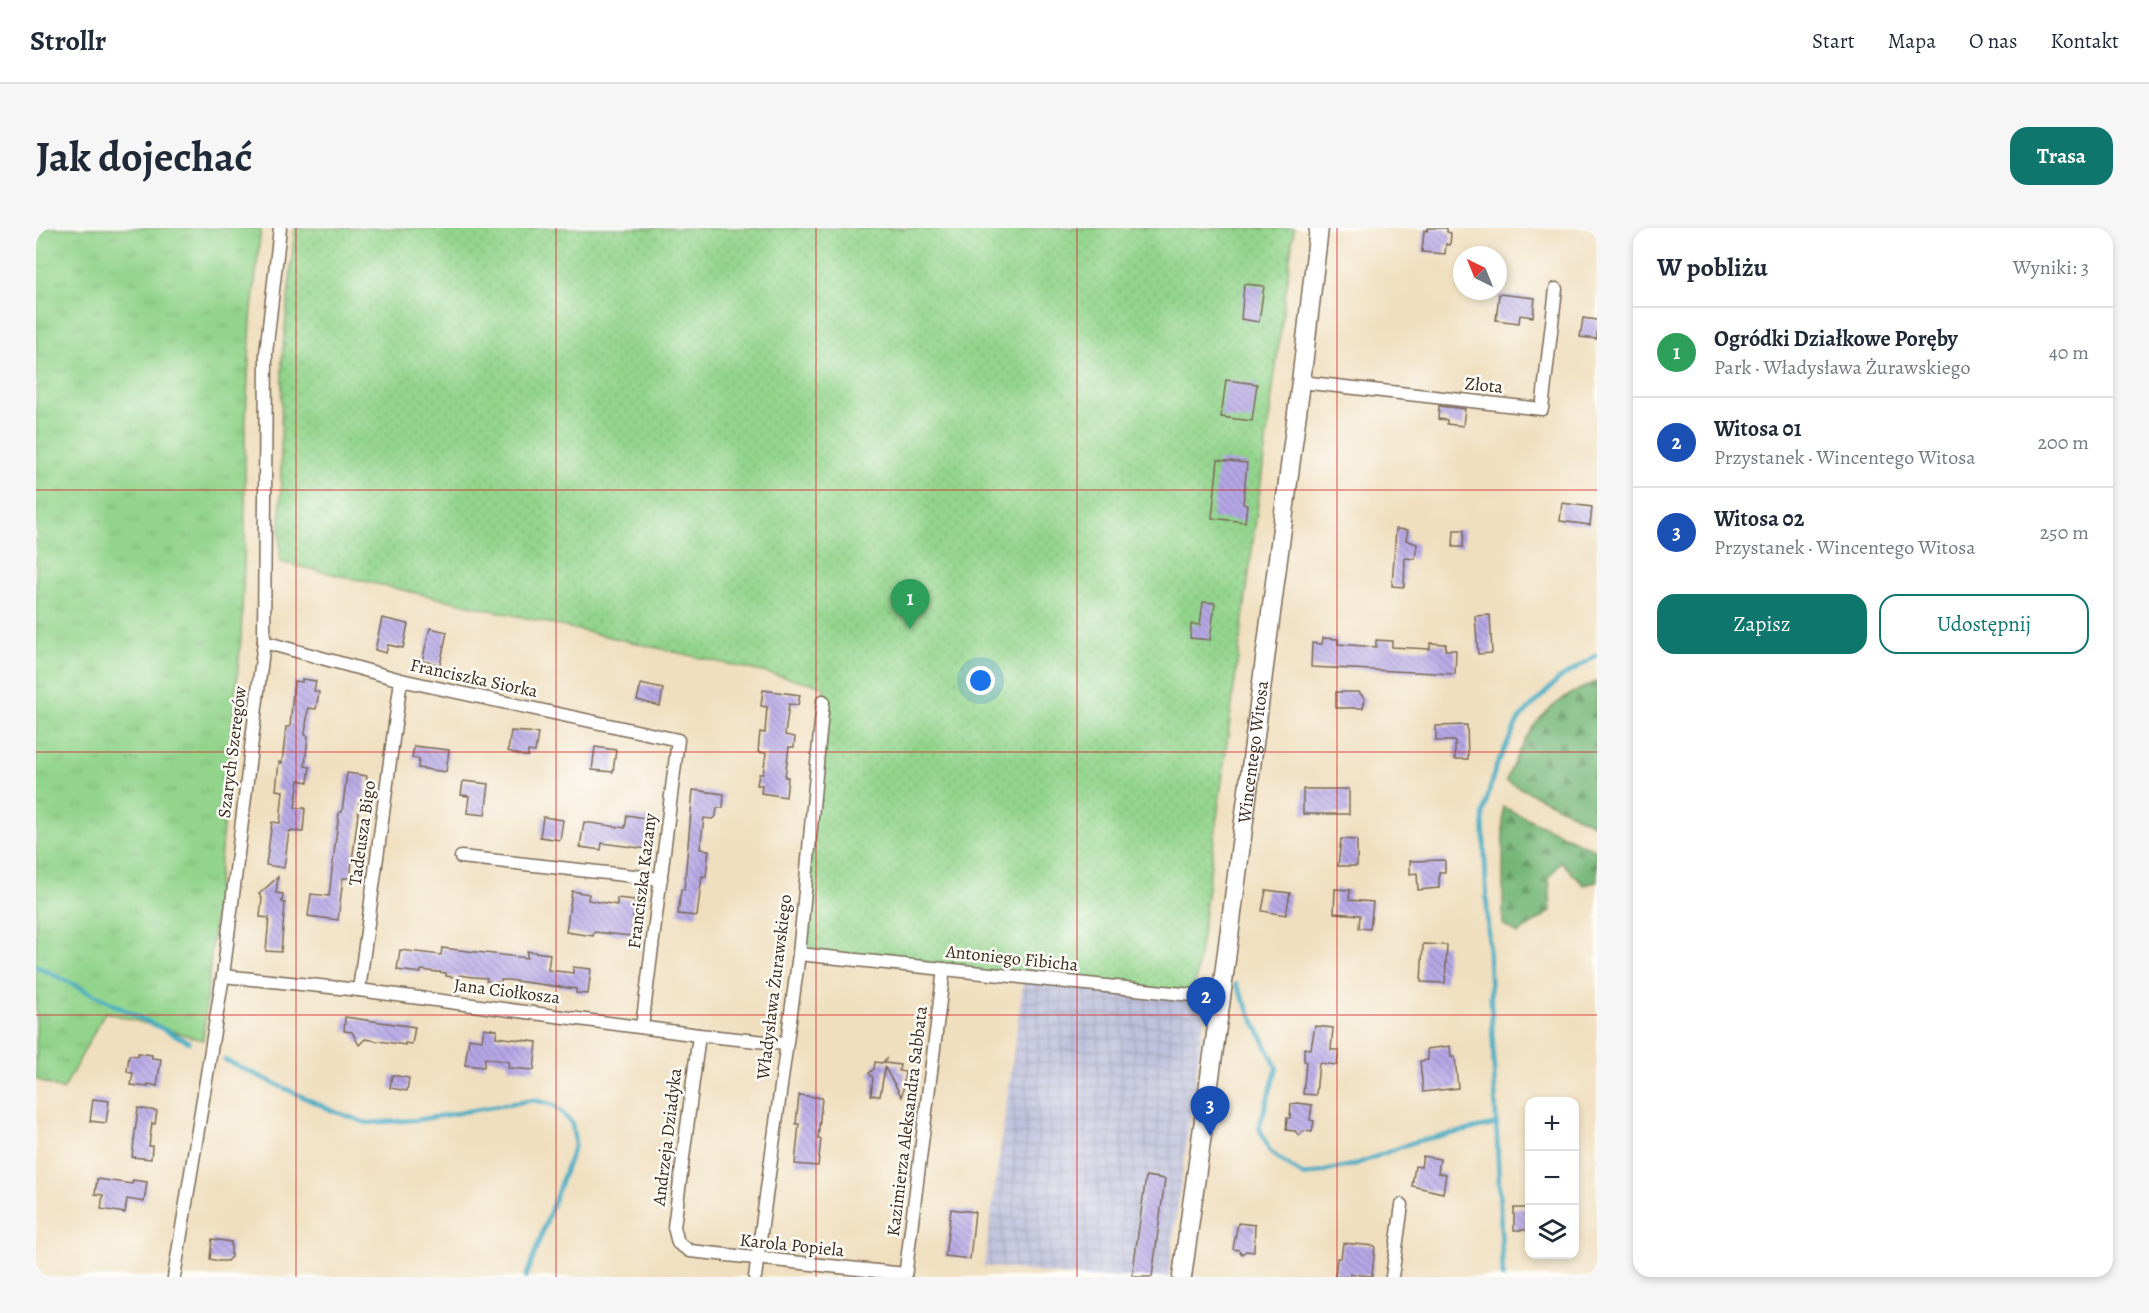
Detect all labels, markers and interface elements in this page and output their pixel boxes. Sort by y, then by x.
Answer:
text: Strollr [30,22,106,60]
text: Start [1812,27,1855,55]
text: Mapa [1888,27,1936,55]
text: O nas [1969,27,2017,55]
text: Kontakt [2050,27,2119,55]
button: Trasa [2010,127,2113,185]
text: Jak dojechać [36,128,253,185]
north arrow [1453,246,1507,300]
text: W pobliżu [1657,250,1768,285]
text: Wyniki: 3 [2013,254,2089,281]
text: Ogródki Działkowe Poręby [1714,324,1958,354]
text: 1 [1673,339,1680,366]
text: 40 m [2049,339,2089,366]
text: Park · Władysława Żurawskiego [1714,354,1971,381]
street label: Złota [1464,371,1505,399]
text: Witosa 01 [1714,414,1802,444]
text: 2 [1672,429,1681,456]
text: 200 m [2038,429,2089,456]
text: Przystanek · Wincentego Witosa [1714,444,1976,471]
text: Witosa 02 [1714,504,1804,534]
text: 3 [1672,519,1681,546]
text: 250 m [2040,519,2089,546]
text: Przystanek · Wincentego Witosa [1714,534,1976,561]
pin: 1 [890,580,930,629]
button: Zapisz [1657,594,1867,654]
button: Udostępnij [1879,594,2089,654]
street label: Franciszka Siorka [408,653,541,703]
your location [966,666,995,695]
street label: Wincentego Witosa [1232,678,1274,825]
street label: Szarych Szeregów [212,684,252,819]
street label: Tadeusza Bigo [343,779,381,887]
street label: Franciszka Kazany [622,811,662,950]
street label: Władysława Żurawskiego [751,893,797,1082]
street label: Antoniego Fibicha [944,939,1080,977]
street label: Jana Ciołkosza [453,973,562,1009]
pin: 2 [1186,978,1226,1027]
street label: Kazimierza Aleksandra Sabbata [881,1004,933,1238]
street label: Andrzeja Dziadyka [647,1066,687,1208]
pin: 3 [1190,1086,1230,1136]
map controls [1525,1097,1579,1259]
button: + [1525,1097,1579,1151]
button: − [1525,1151,1579,1205]
button: layers [1525,1205,1579,1259]
street label: Karola Popiela [739,1228,846,1262]

